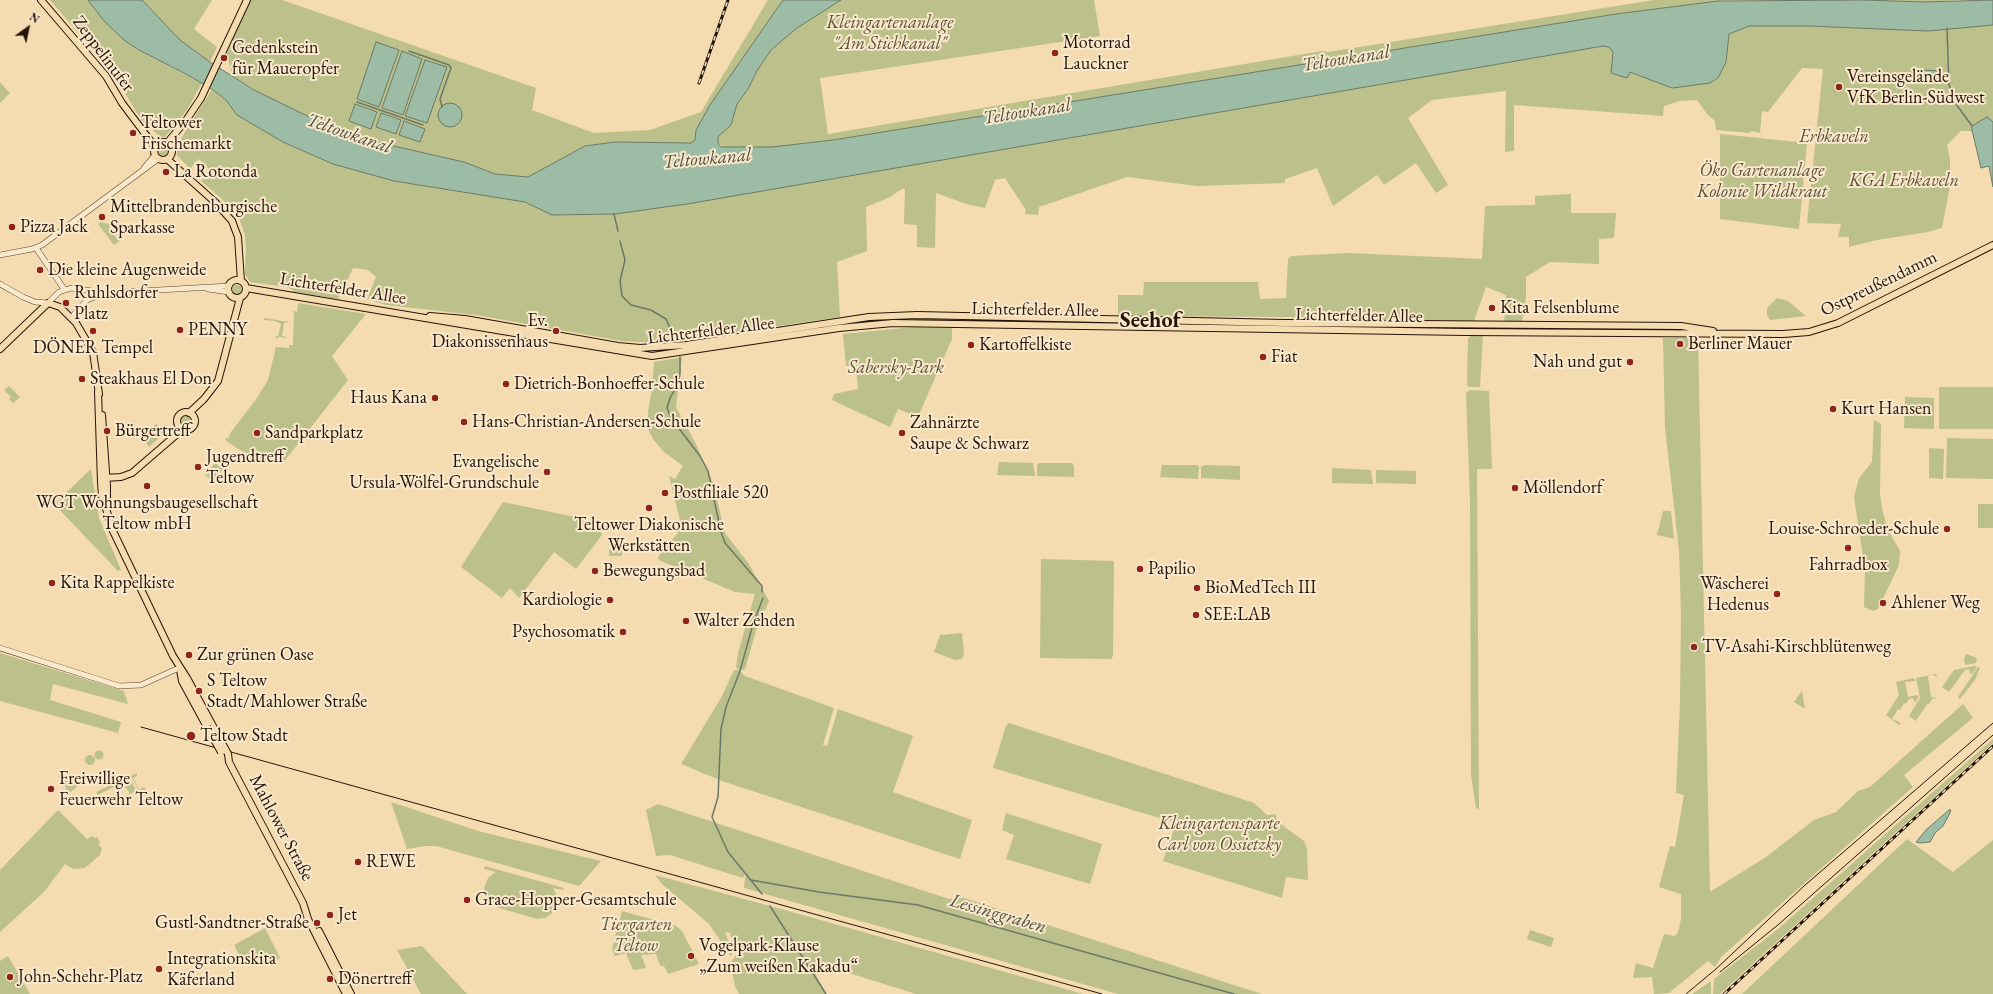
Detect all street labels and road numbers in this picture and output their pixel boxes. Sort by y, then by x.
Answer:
street label: Zeppelinufer [67,12,139,96]
street label: Ostpreußendamm [1817,246,1941,322]
street label: Lichterfelder Allee [278,268,408,310]
street label: Lichterfelder Allee [971,298,1099,322]
street label: Lichterfelder Allee [1295,304,1423,328]
street label: Lichterfelder Allee [646,313,776,349]
street label: Mahlower Straße [244,771,318,885]

